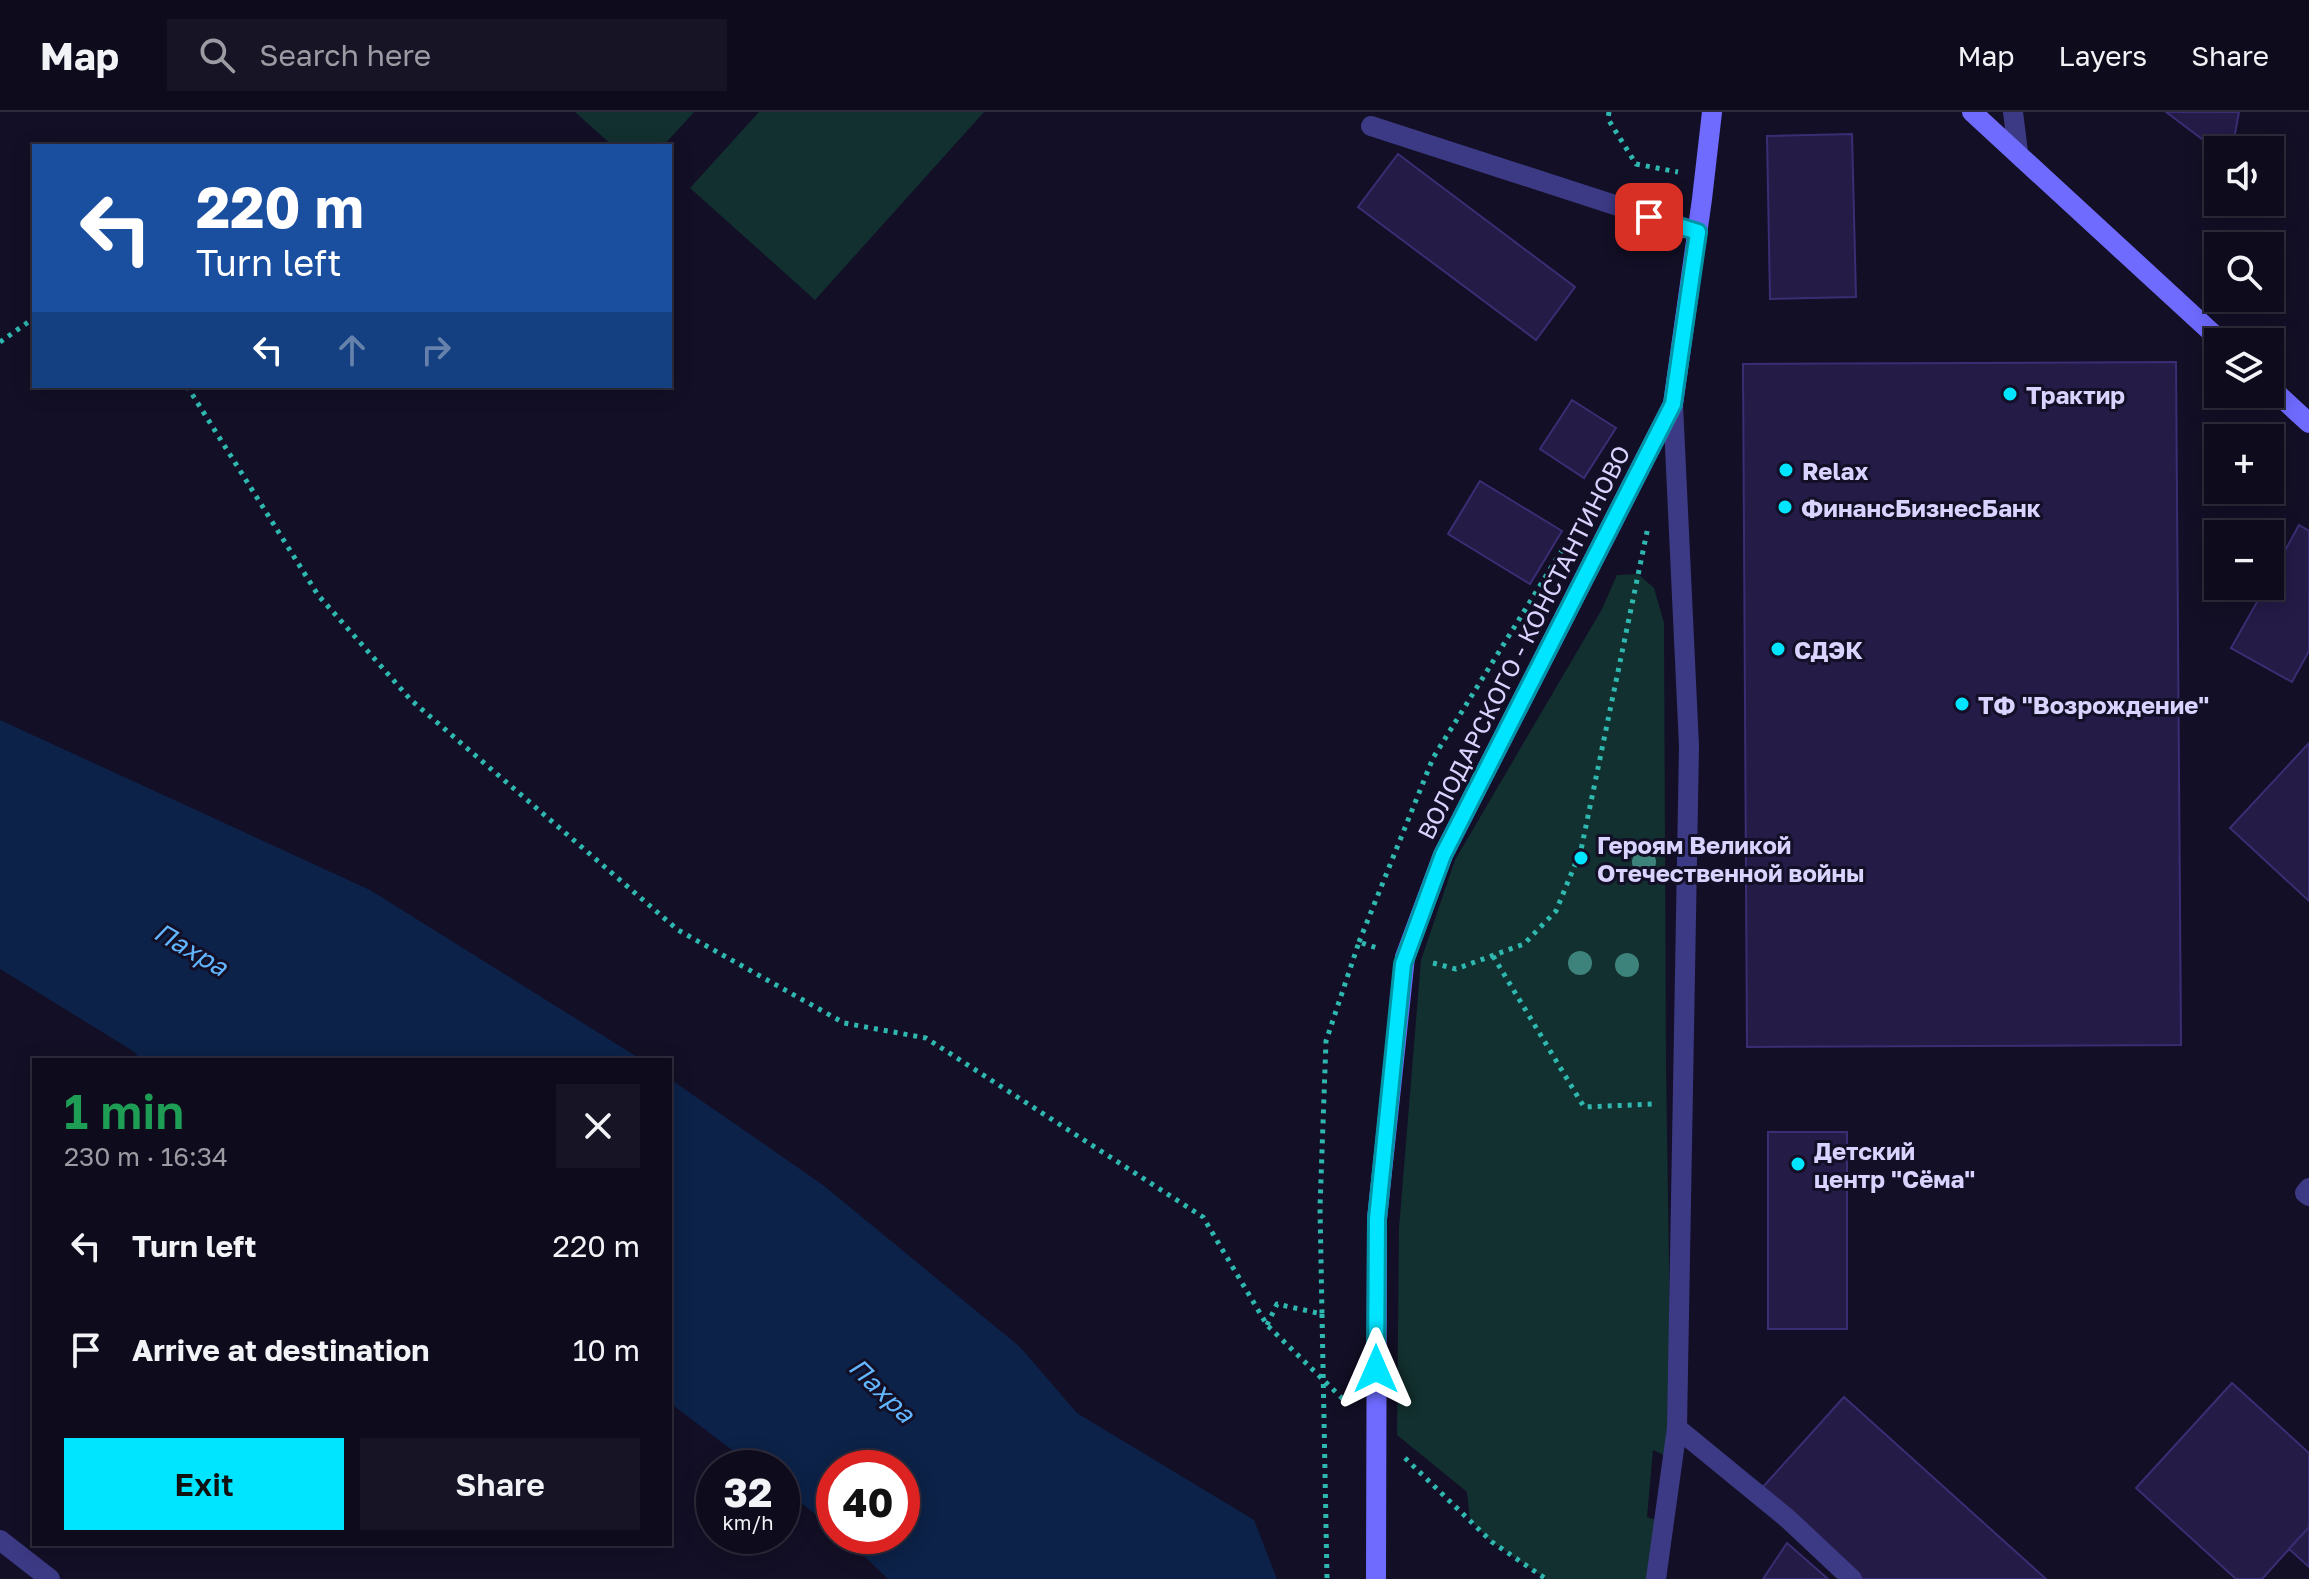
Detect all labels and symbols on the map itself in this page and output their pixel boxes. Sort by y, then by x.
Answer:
pin [1615,183,1683,251]
place label: Трактир [2026,380,2125,409]
marker: Трактир [2001,385,2019,403]
street label: ВОЛОДАРСКОГО - КОНСТАНТИНОВО [1411,440,1635,844]
place label: Relax [1802,456,1868,485]
marker: Relax [1777,461,1795,479]
place label: ФинансБизнесБанк [1801,493,2041,522]
marker: ФинансБизнесБанк [1776,498,1794,516]
place label: СДЭК [1794,635,1863,664]
marker: СДЭК [1769,640,1787,658]
place label: ТФ "Возрождение" [1978,690,2209,719]
marker: ТФ "Возрождение" [1953,695,1971,713]
place label: Героям Великой Отечественной войны [1597,830,1864,887]
marker: Героям Великой Отечественной войны [1572,849,1590,867]
water label: Пахра [149,916,234,983]
place label: Детский центр "Сёма" [1814,1136,1975,1193]
marker: Детский центр "Сёма" [1789,1155,1807,1173]
position arrow [1334,1327,1418,1411]
water label: Пахра [843,1351,922,1430]
speed limit sign: 40 [816,1450,920,1554]

